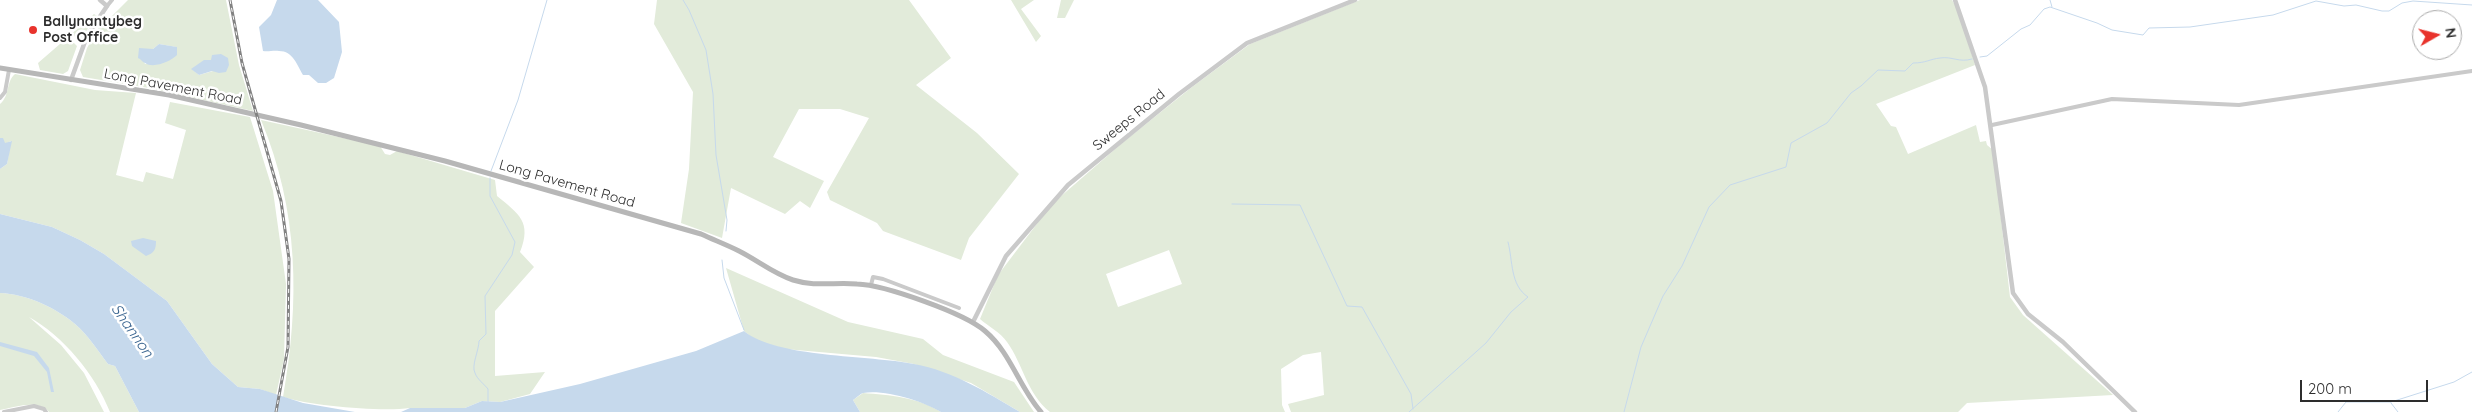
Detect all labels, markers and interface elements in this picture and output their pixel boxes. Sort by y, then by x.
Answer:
north arrow [2412,10,2462,60]
place label: Ballynantybeg Post Office [43,14,142,46]
marker: Ballynantybeg Post Office [27,24,39,36]
text: N [2441,27,2460,39]
street label: Long Pavement Road [102,65,244,109]
street label: Sweeps Road [1090,86,1168,154]
street label: Long Pavement Road [497,157,637,211]
water label: Shannon [107,301,157,361]
scale bar [2302,370,2430,402]
text: 200 m [2308,379,2352,398]

